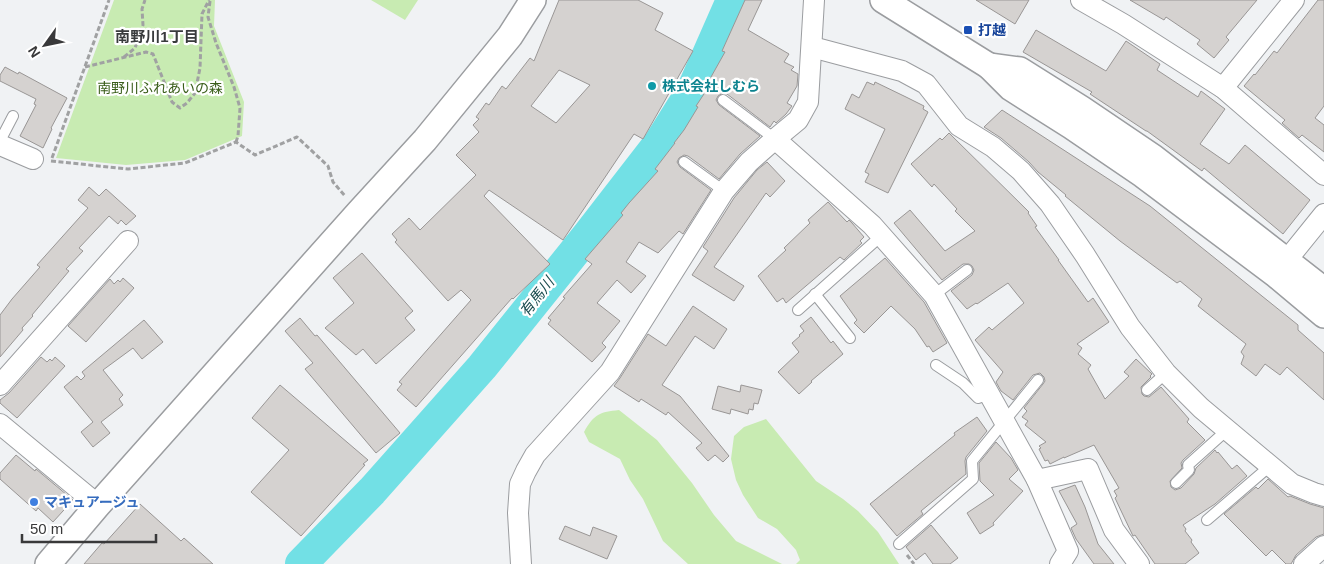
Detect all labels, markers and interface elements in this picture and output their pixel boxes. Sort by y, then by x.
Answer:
north arrow [20,20,70,70]
place label: 打越 [978,22,1006,38]
marker: 打越 [962,24,974,36]
district label: 南野川1丁目 [115,28,199,45]
text: N [25,43,44,61]
place label: 株式会社しむら [662,78,760,94]
park label: 南野川ふれあいの森 [97,80,223,96]
marker: 株式会社しむら [646,80,658,92]
water label: 有馬川 [516,272,558,320]
place label: マキュアージュ [44,494,140,510]
marker: マキュアージュ [28,496,40,508]
scale bar [22,512,156,544]
text: 50 m [30,520,63,537]

